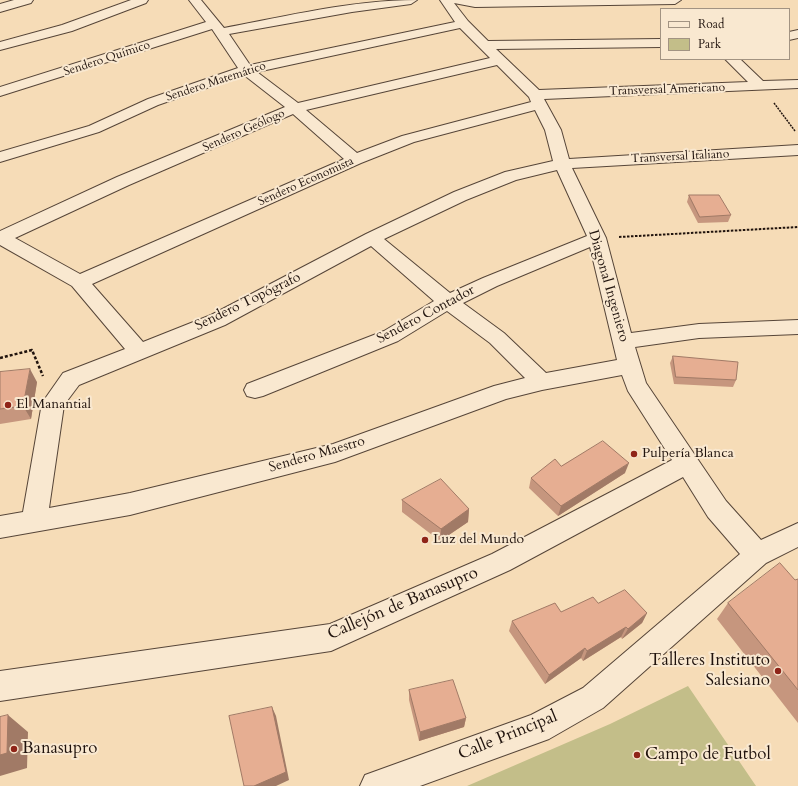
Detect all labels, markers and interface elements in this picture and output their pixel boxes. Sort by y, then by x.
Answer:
legend [660,8,790,60]
text: Road [698,16,724,32]
text: Park [698,36,721,52]
street label: Sendero Químico [62,38,152,80]
street label: Sendero Matemático [164,59,268,105]
street label: Transversal Americano [609,81,725,99]
street label: Sendero Geólogo [201,106,287,156]
street label: Transversal Italiano [630,147,730,167]
street label: Sendero Economista [256,154,356,210]
street label: Diagonal Ingeniero [584,228,632,344]
street label: Sendero Topógrafo [193,269,303,335]
street label: Sendero Contador [374,282,478,348]
place label: El Manantial [16,397,91,413]
marker: El Manantial [3,400,13,410]
street label: Sendero Maestro [267,433,367,477]
place label: Pulpería Blanca [642,446,734,462]
marker: Pulpería Blanca [629,449,639,459]
place label: Luz del Mundo [433,532,524,548]
marker: Luz del Mundo [420,535,430,545]
street label: Callejón de Banasupro [325,563,481,645]
place label: Talleres Instituto Salesiano [649,651,770,691]
marker: Talleres Instituto Salesiano [773,666,783,676]
street label: Calle Principal [455,707,561,765]
place label: Banasupro [22,739,97,759]
marker: Banasupro [9,744,19,754]
place label: Campo de Futbol [645,745,771,765]
marker: Campo de Futbol [632,750,642,760]

